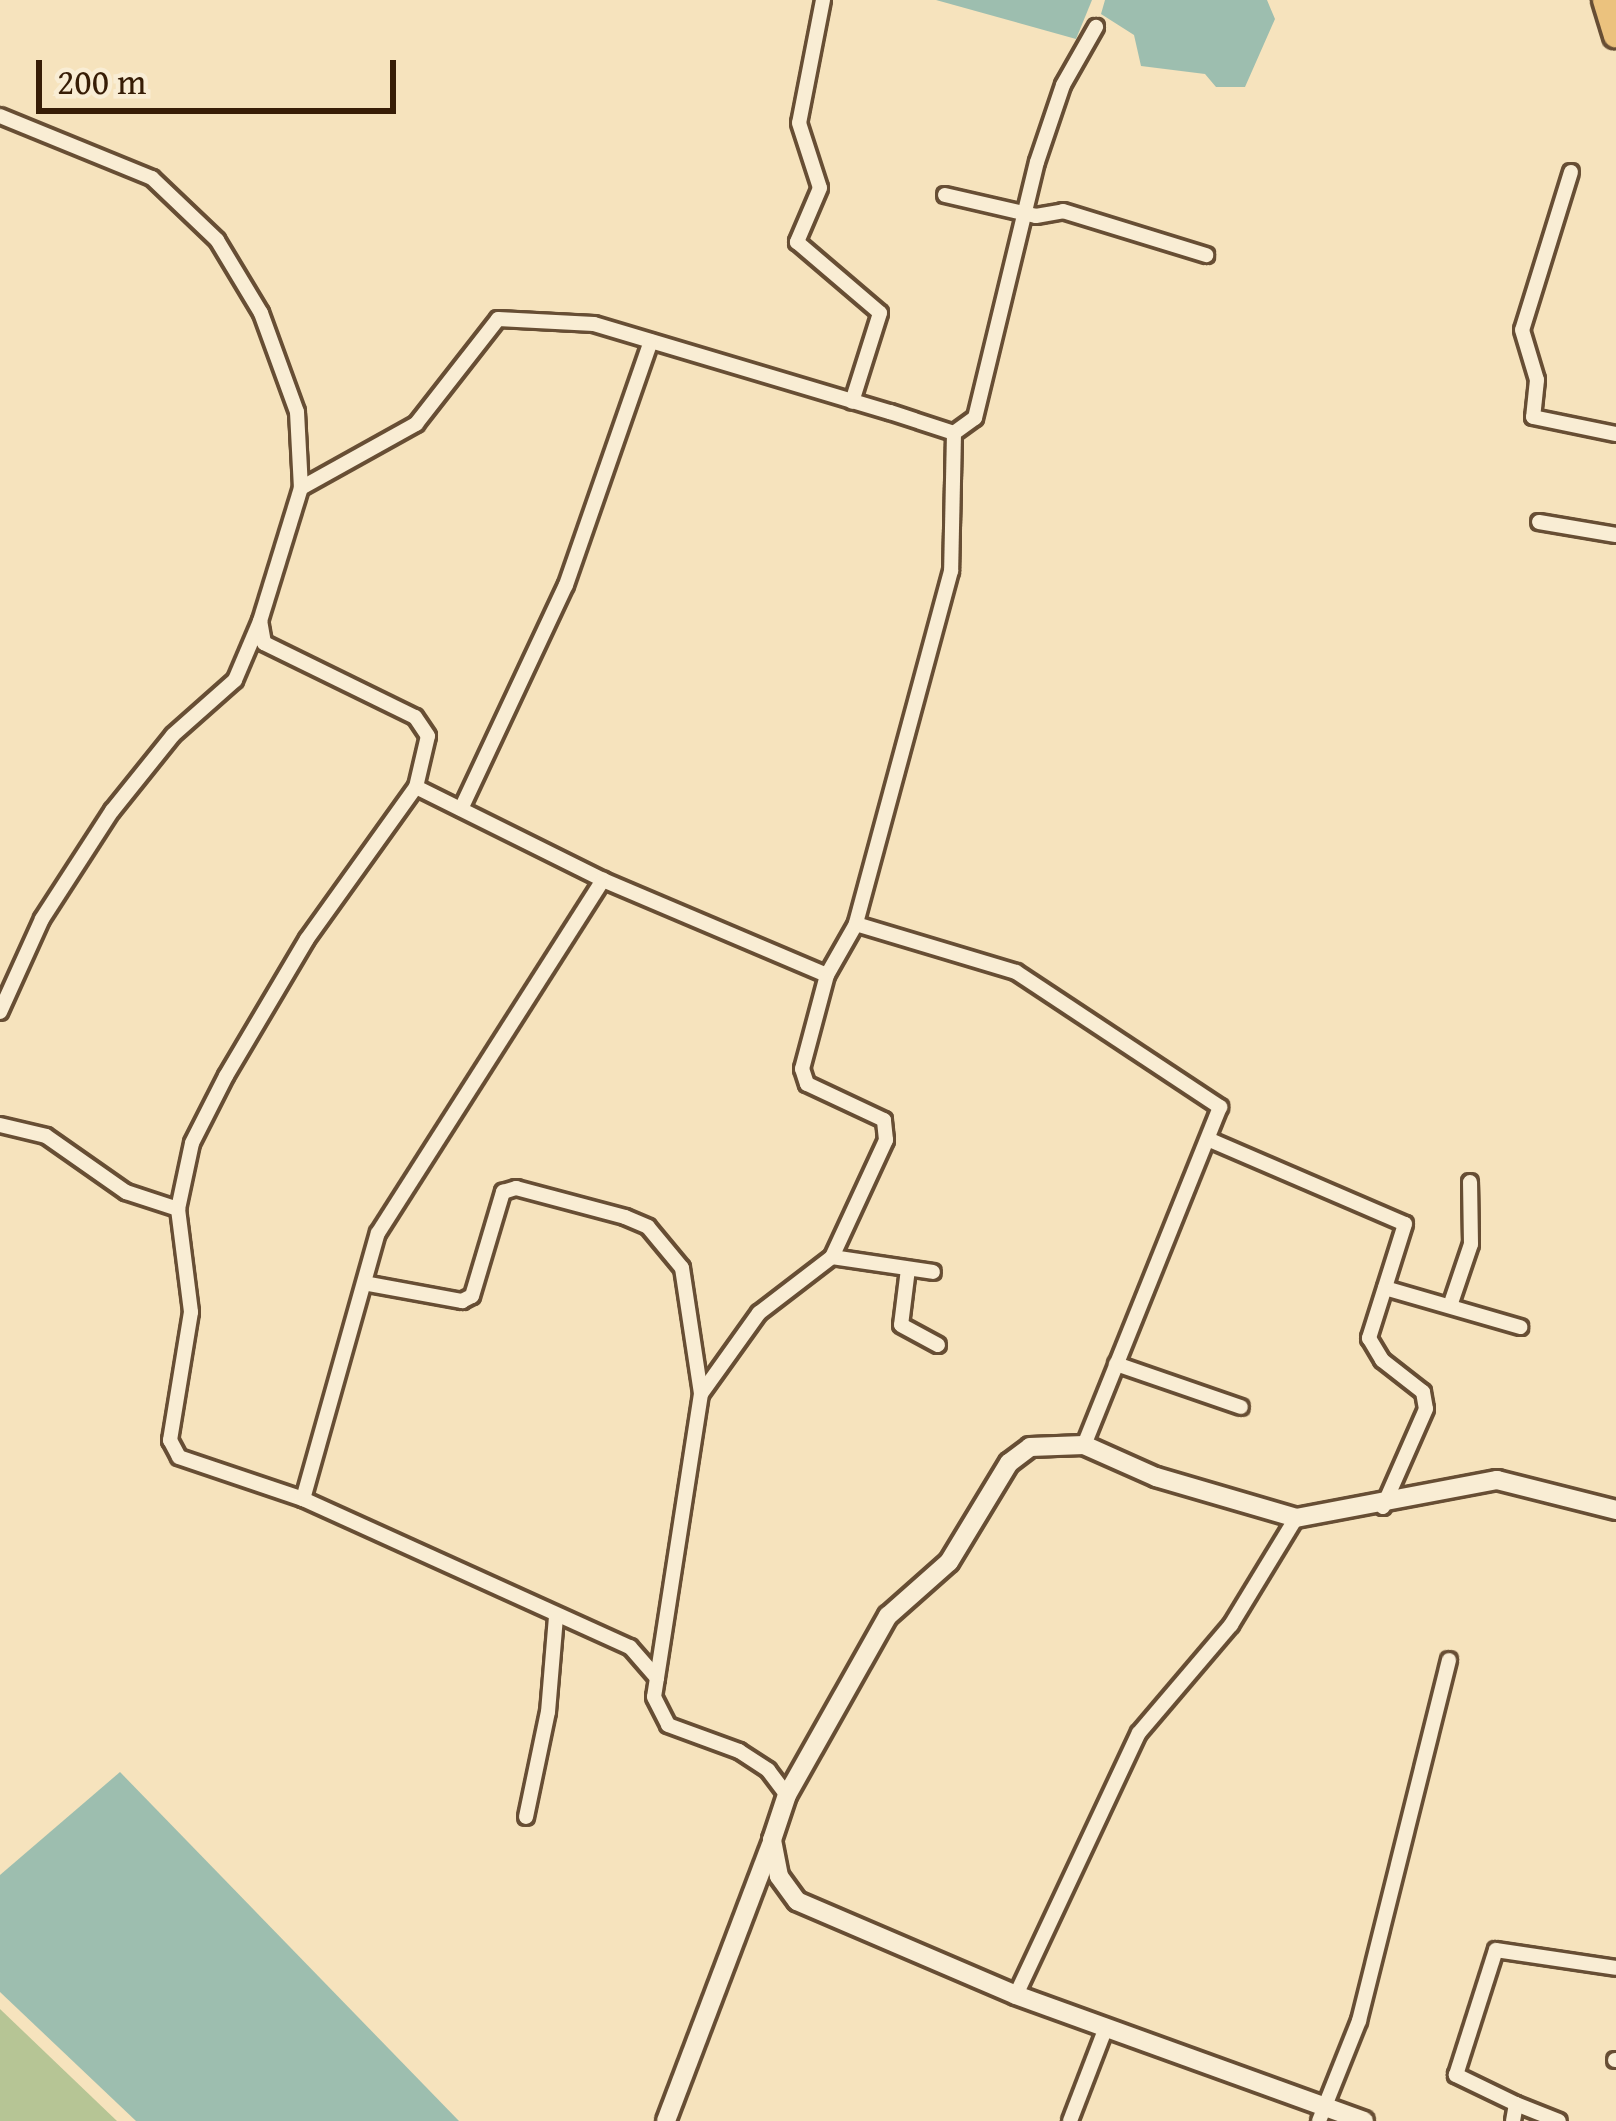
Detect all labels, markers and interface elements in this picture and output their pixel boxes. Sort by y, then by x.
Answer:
scale bar [42,36,402,110]
text: 200 m [57,54,146,107]

